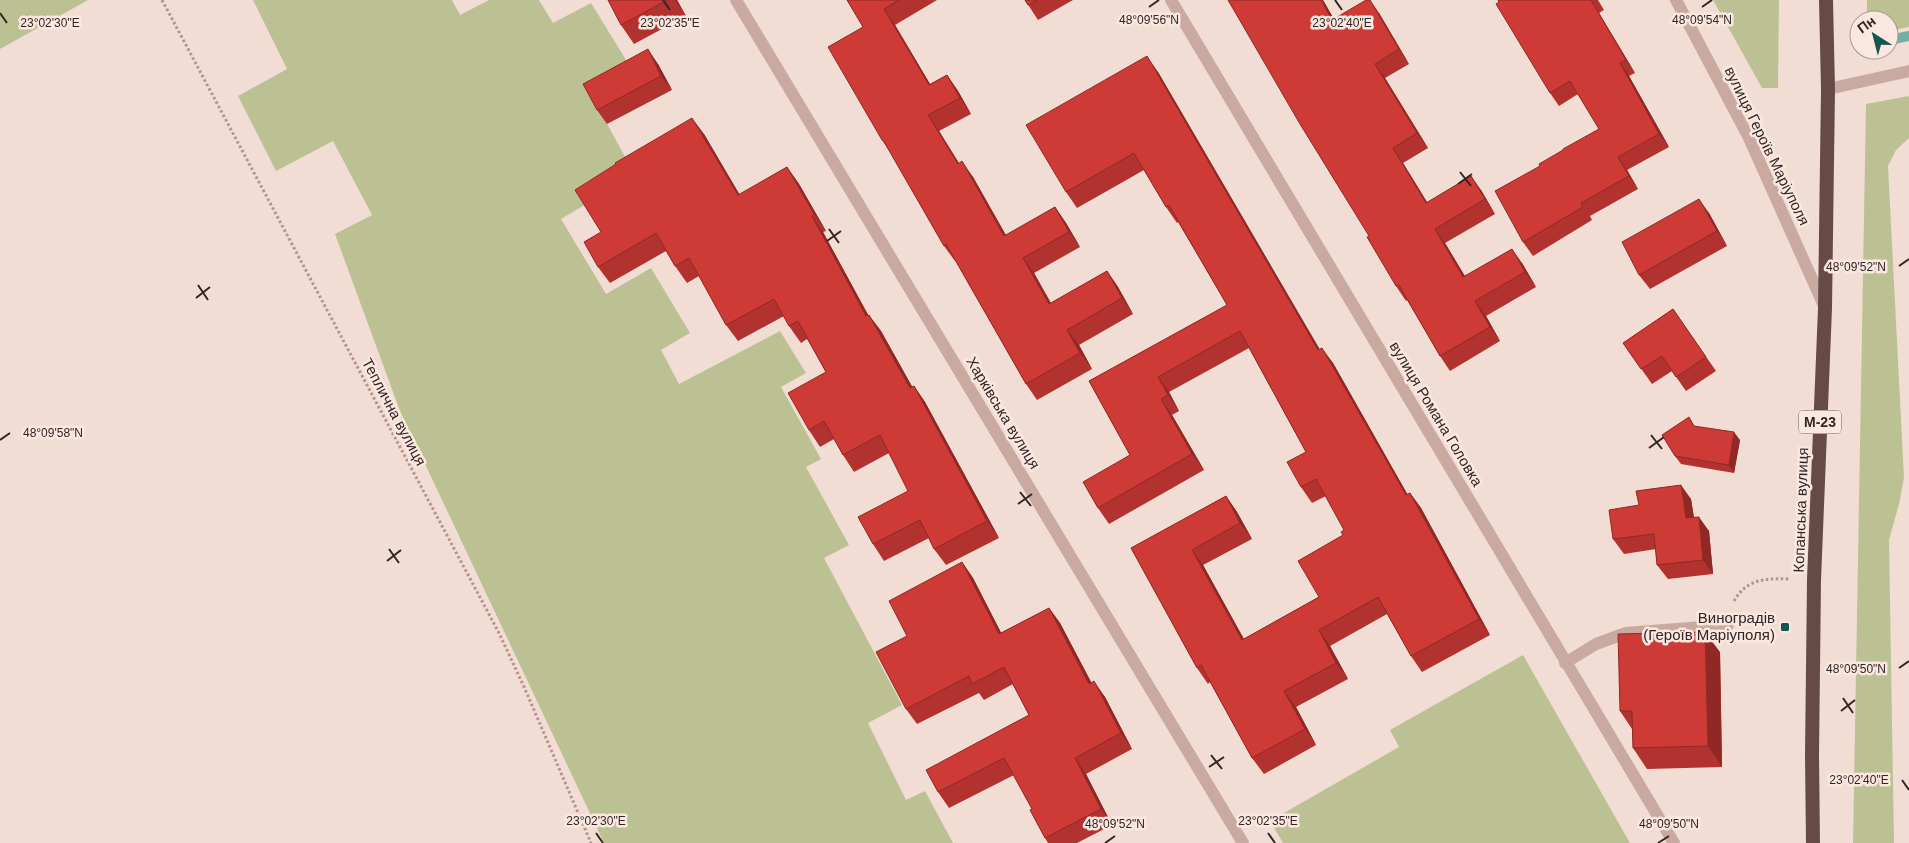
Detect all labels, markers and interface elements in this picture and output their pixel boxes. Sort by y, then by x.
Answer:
north arrow [1849,10,1899,60]
text: 48°09'56"N [1119,13,1179,27]
text: 48°09'54"N [1672,13,1732,27]
text: Пн [1854,13,1879,36]
text: 23°02'30"E [20,16,80,30]
text: 23°02'35"E [640,16,700,30]
text: 23°02'40"E [1312,16,1372,30]
street label: вулиця Героїв Маріуполя [1722,64,1813,228]
text: 48°09'52"N [1826,260,1886,274]
street label: вулиця Романа Головка [1387,338,1487,490]
street label: Харківська вулиця [963,354,1044,472]
street label: Теплична вулиця [359,355,430,468]
road number: М-23 [1799,411,1841,434]
text: 48°09'58"N [23,426,83,440]
street label: Копанська вулиця [1790,447,1811,573]
place label: Виноградів (Героїв Маріуполя) [1643,609,1775,643]
marker: Виноградів (Героїв Маріуполя) [1779,621,1791,633]
text: 48°09'50"N [1826,662,1886,676]
text: 23°02'40"E [1829,773,1889,787]
text: 23°02'30"E [566,814,626,828]
text: 23°02'35"E [1238,814,1298,828]
text: 48°09'52"N [1085,817,1145,831]
text: 48°09'50"N [1639,817,1699,831]

